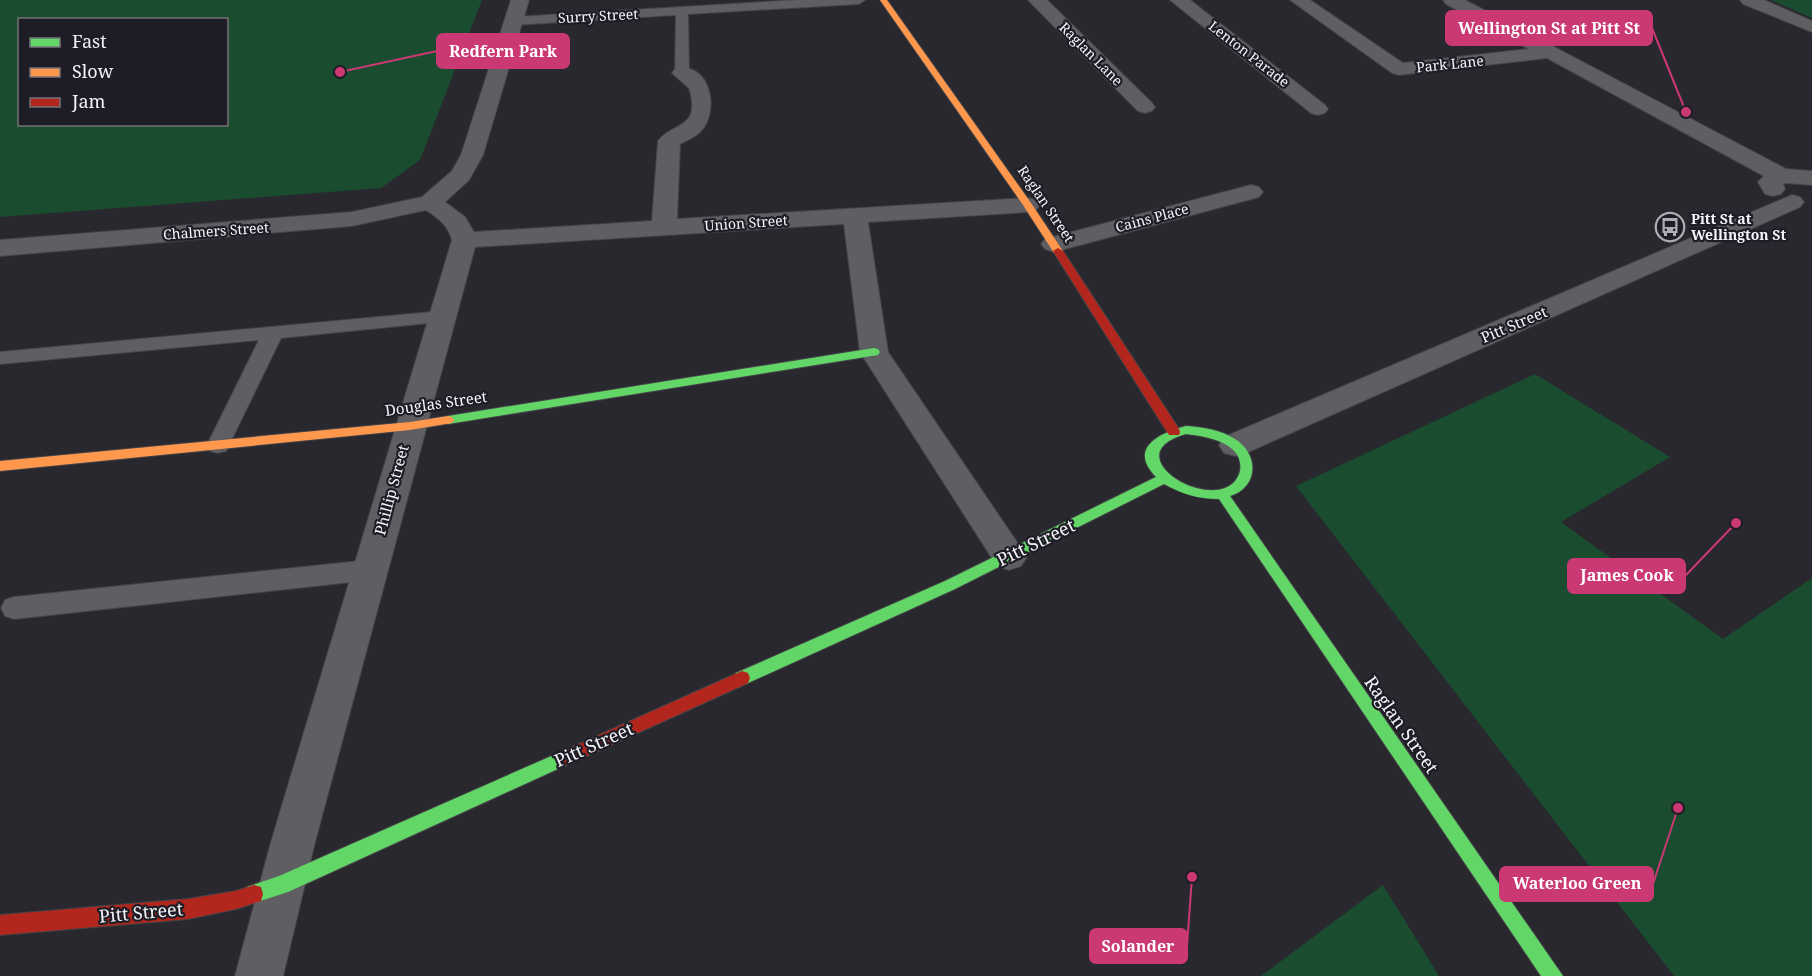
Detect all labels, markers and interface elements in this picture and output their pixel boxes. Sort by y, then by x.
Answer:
street label: Surry Street [557,4,639,27]
callout: Wellington St at Pitt St [1446,11,1652,45]
street label: Lenton Parade [1205,16,1294,91]
text: Wellington St at Pitt St [1458,17,1640,39]
legend [18,18,228,126]
street label: Raglan Lane [1055,18,1127,90]
text: Fast [72,29,107,53]
callout: Redfern Park [437,34,569,68]
text: Redfern Park [449,40,558,62]
street label: Park Lane [1415,51,1485,76]
text: Slow [72,59,114,83]
text: Jam [71,89,106,113]
street label: Raglan Street [1014,162,1079,246]
street label: Cains Place [1113,199,1191,236]
place label: Pitt St at Wellington St [1691,209,1786,244]
street label: Union Street [704,210,788,235]
bus stop icon: Pitt St at Wellington St [1654,211,1686,243]
street label: Chalmers Street [162,217,270,244]
street label: Pitt Street [1477,301,1550,347]
street label: Douglas Street [384,386,488,420]
street label: Phillip Street [369,443,413,537]
street label: Pitt Street [992,513,1079,571]
callout: James Cook [1568,559,1685,593]
text: James Cook [1579,564,1674,586]
street label: Raglan Street [1359,671,1444,778]
street label: Pitt Street [550,716,637,772]
callout: Waterloo Green [1500,867,1653,901]
text: Waterloo Green [1513,872,1642,894]
street label: Pitt Street [98,896,184,928]
callout: Solander [1090,929,1187,963]
text: Solander [1102,935,1175,957]

